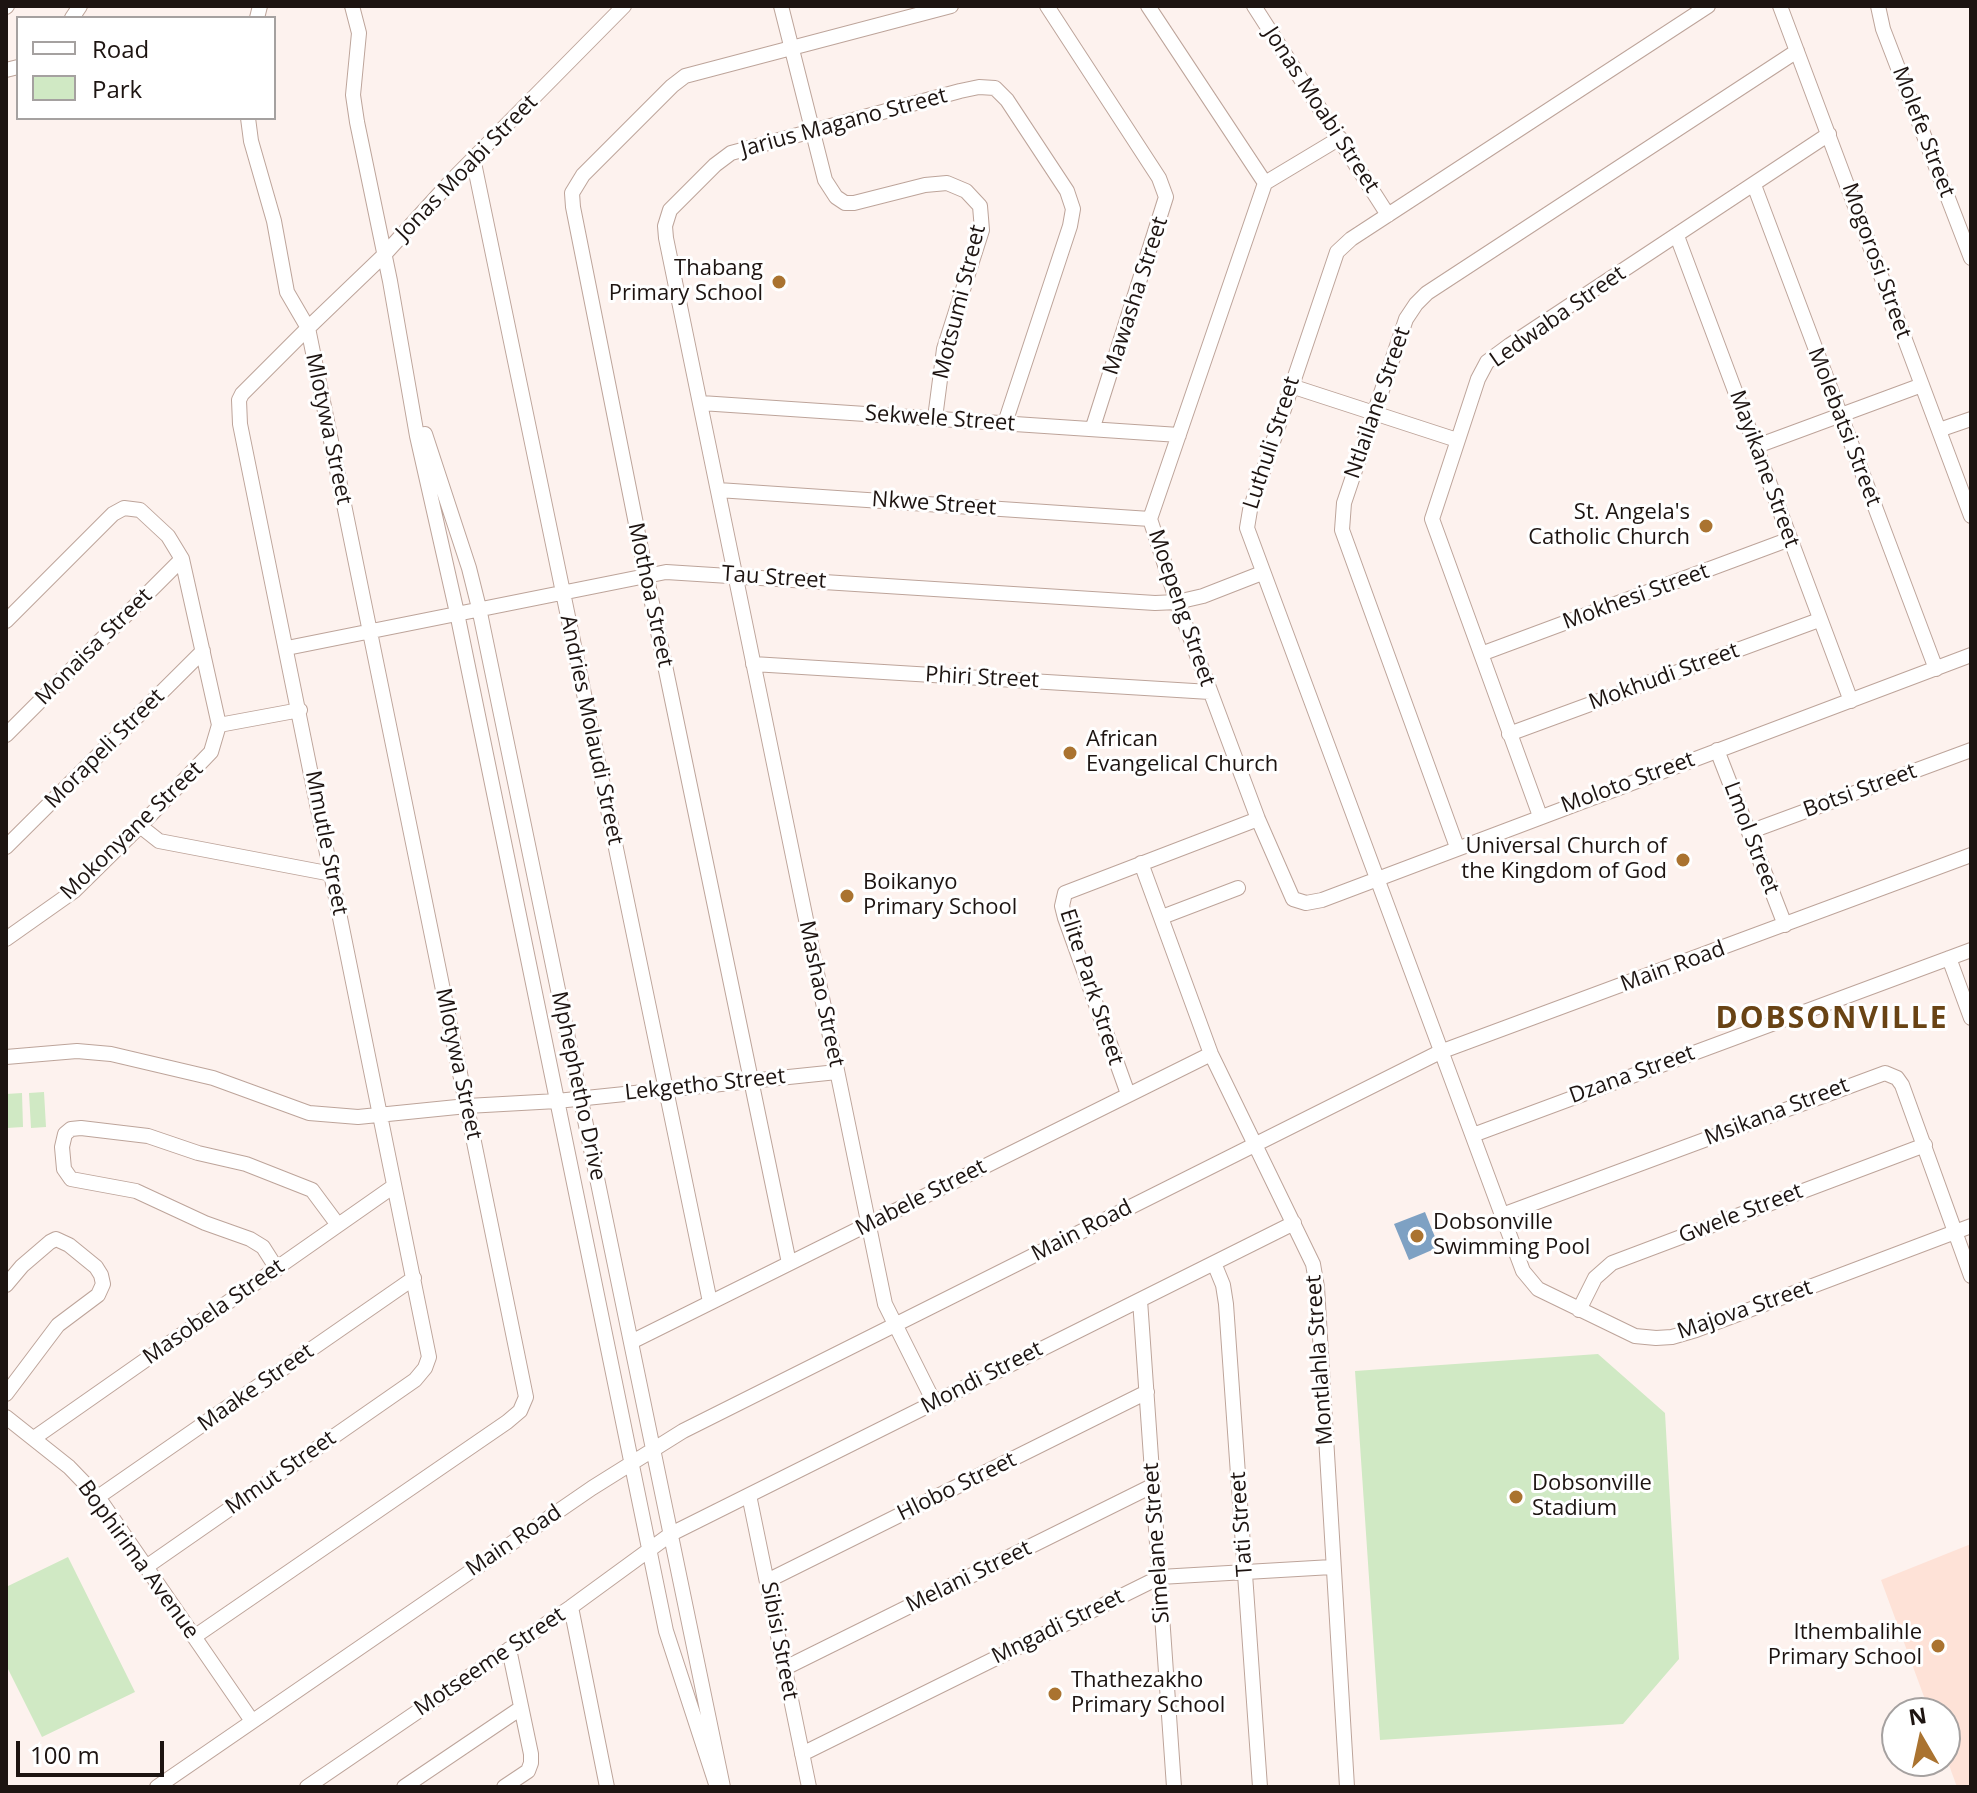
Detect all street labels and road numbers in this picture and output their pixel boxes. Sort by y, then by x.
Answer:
street label: Jonas Moabi Street [1258,22,1384,198]
street label: Molefe Street [1886,63,1960,201]
street label: Jarius Magano Street [738,83,950,163]
street label: Jonas Moabi Street [391,90,543,246]
street label: Mogorosi Street [1836,180,1916,342]
street label: Mawasha Street [1098,214,1174,378]
street label: Motsumi Street [928,222,992,382]
street label: Ledwaba Street [1485,260,1631,374]
street label: Ntlailane Street [1340,324,1416,482]
street label: Molebatsi Street [1802,344,1886,510]
street label: Mlotywa Street [299,351,357,507]
street label: Luthuli Street [1238,373,1306,513]
street label: Mayikane Street [1723,387,1805,551]
street label: Sekwele Street [864,401,1016,437]
street label: Nkwe Street [871,486,997,522]
street label: Mothoa Street [622,520,678,670]
street label: Moepeng Street [1142,526,1220,690]
street label: Mokhesi Street [1559,558,1713,636]
street label: Tau Street [721,561,827,595]
street label: Monaisa Street [30,583,158,711]
street label: Andries Molaudi Street [554,613,628,847]
street label: Mokhudi Street [1585,638,1743,716]
street label: Phiri Street [924,662,1040,694]
street label: Morapeli Street [40,684,170,814]
street label: Moloto Street [1558,747,1698,819]
street label: Mokonyane Street [55,756,209,906]
street label: Botsi Street [1800,758,1920,824]
street label: Mmutle Street [299,769,353,917]
street label: Lmol Street [1718,778,1784,898]
street label: Elite Park Street [1053,906,1129,1068]
street label: Mashao Street [793,919,849,1069]
street label: Main Road [1617,936,1729,998]
street label: Mlotywa Street [429,986,487,1142]
street label: Mphephetho Drive [545,989,611,1183]
street label: Dzana Street [1566,1040,1698,1110]
street label: Lekgetho Street [623,1063,787,1107]
street label: Msikana Street [1701,1072,1853,1152]
street label: Mabele Street [851,1154,991,1242]
street label: Gwele Street [1675,1178,1807,1250]
street label: Main Road [1027,1194,1137,1268]
street label: Masobela Street [138,1253,290,1371]
street label: Montlahla Street [1301,1274,1339,1446]
street label: Majova Street [1674,1275,1816,1345]
street label: Mondi Street [917,1336,1047,1420]
street label: Maake Street [193,1338,319,1438]
street label: Mmut Street [221,1425,341,1521]
street label: Hlobo Street [893,1447,1021,1527]
street label: Simelane Street [1138,1462,1176,1624]
street label: Tati Street [1225,1471,1259,1577]
street label: Bophirima Avenue [72,1476,204,1644]
street label: Main Road [461,1500,567,1582]
street label: Melani Street [902,1535,1036,1619]
street label: Sibisi Street [755,1580,803,1702]
street label: Mngadi Street [988,1584,1128,1670]
street label: Motseeme Street [410,1602,570,1722]

